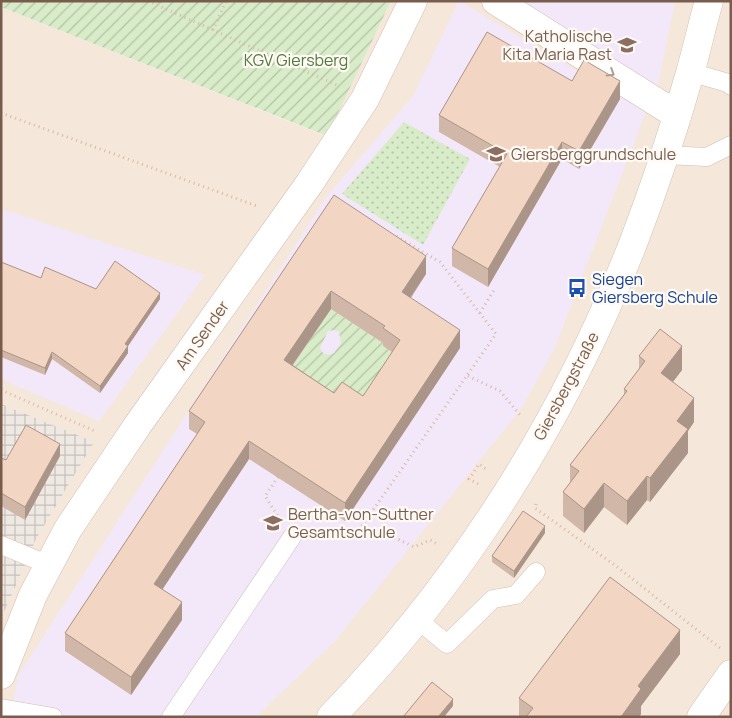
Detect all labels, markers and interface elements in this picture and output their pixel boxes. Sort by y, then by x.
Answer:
place label: Katholische Kita Maria Rast [503,25,612,65]
school or university icon: Katholische Kita Maria Rast [616,34,638,56]
park label: KGV Giersberg [244,49,348,71]
one-way arrow [606,67,615,77]
school or university icon: Giersberggrundschule [485,143,507,165]
place label: Giersberggrundschule [511,143,676,165]
place label: Siegen Giersberg Schule [592,268,718,308]
bus stop icon: Siegen Giersberg Schule [566,277,588,299]
street label: Am Sender [170,296,234,374]
street label: Giersbergstraße [528,328,604,444]
place label: Bertha-von-Suttner Gesamtschule [288,503,434,543]
school or university icon: Bertha-von-Suttner Gesamtschule [262,512,284,534]

